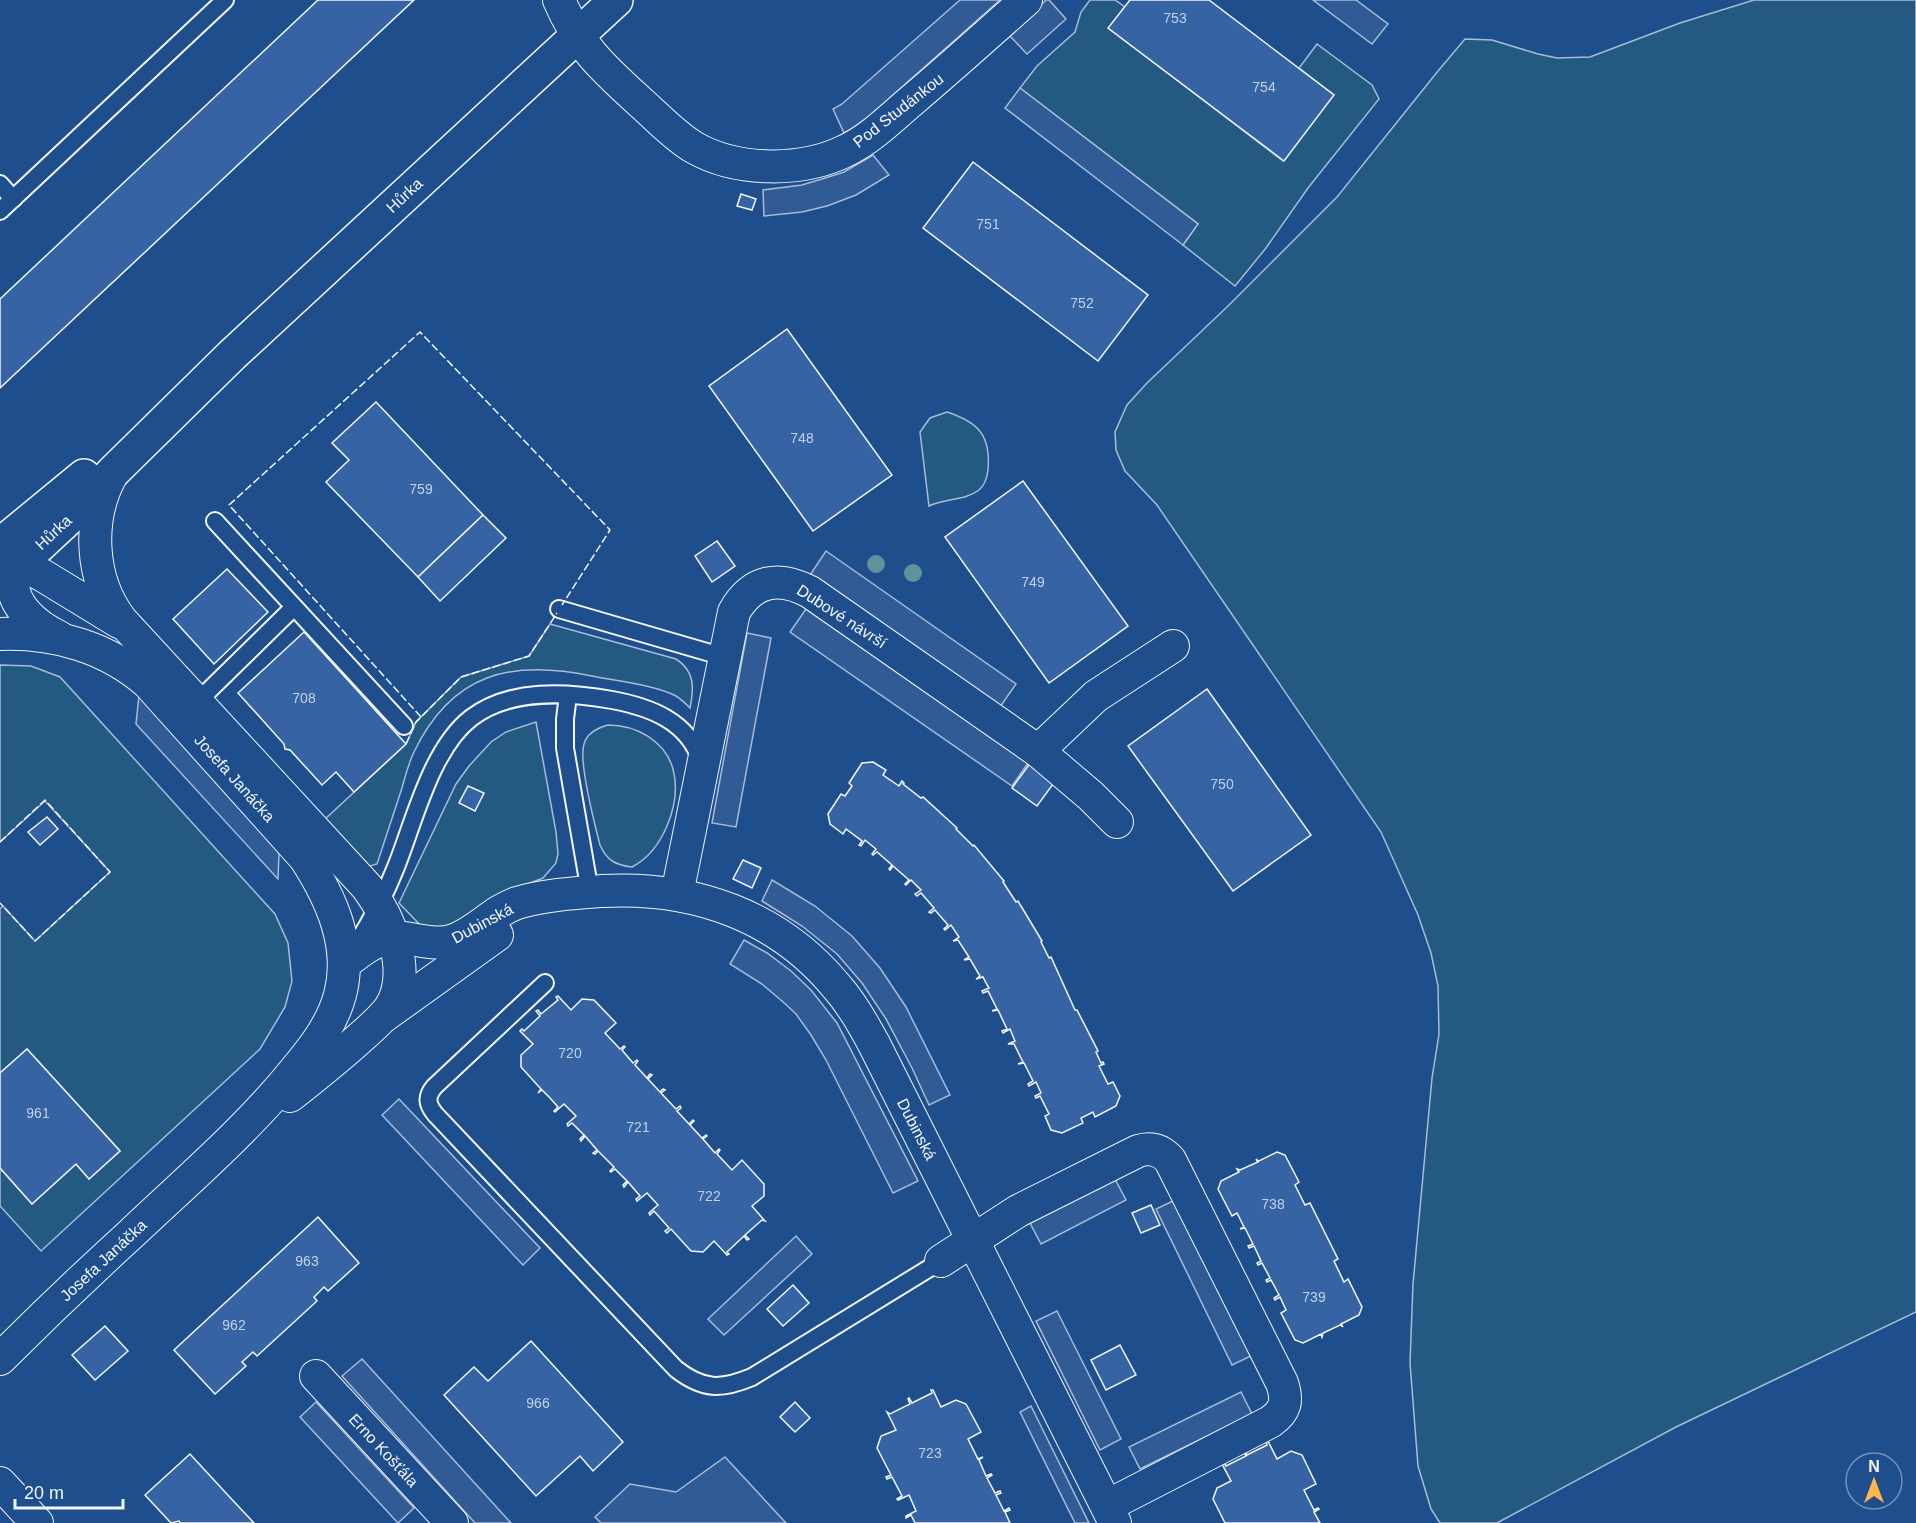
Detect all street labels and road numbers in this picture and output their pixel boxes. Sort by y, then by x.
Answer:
street label: Pod Studánkou [850,70,947,151]
street label: Hůrka [383,175,426,216]
street label: Hůrka [32,512,75,553]
street label: Dubové návrší [794,581,890,652]
street label: Josefa Janáčka [191,731,278,825]
street label: Dubinská [449,900,516,947]
street label: Dubinská [894,1096,939,1163]
street label: Josefa Janáčka [57,1216,150,1304]
street label: Erno Košťála [346,1410,422,1490]

